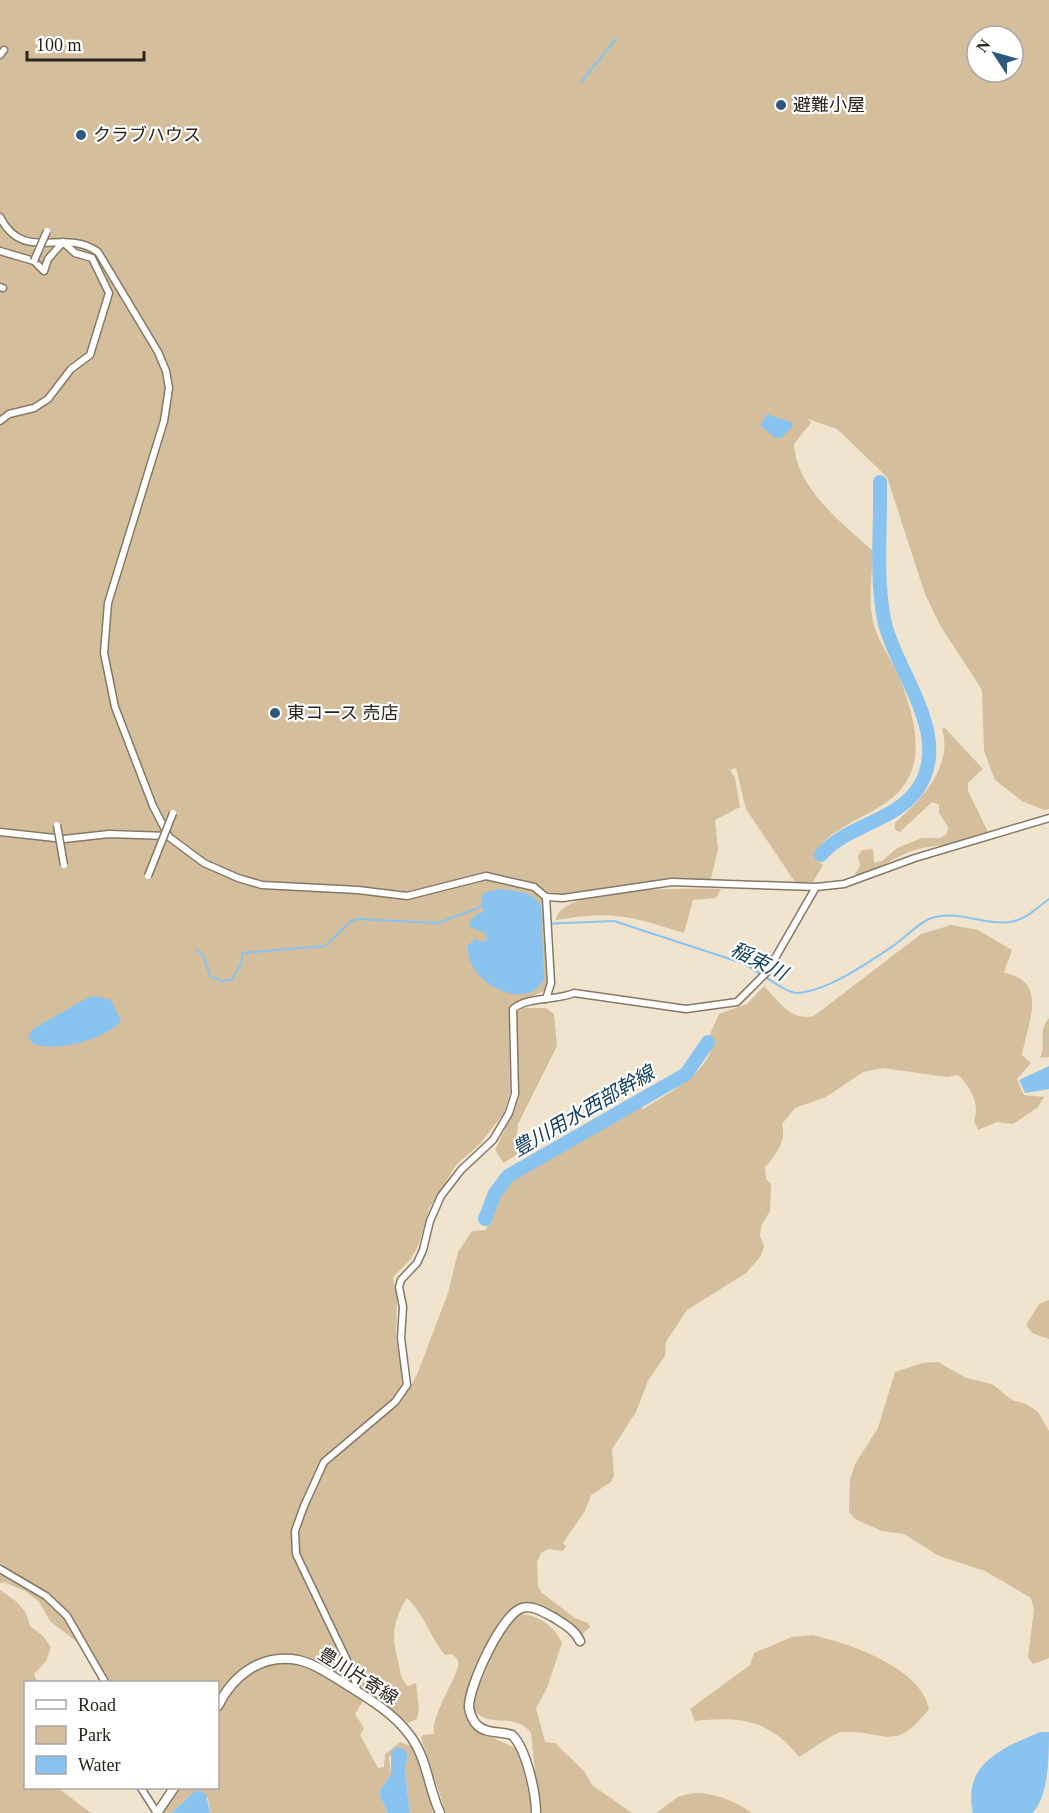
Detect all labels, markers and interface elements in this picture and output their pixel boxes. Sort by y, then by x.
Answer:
scale bar [27,24,144,62]
north arrow [965,24,1025,84]
text: 100 m [36,35,82,55]
text: N [973,35,994,55]
place label: 避難小屋 [793,95,865,115]
marker: 避難小屋 [774,98,788,112]
place label: クラブハウス [93,125,201,145]
marker: クラブハウス [74,128,88,142]
place label: 東コース 売店 [287,703,399,723]
marker: 東コース 売店 [268,706,282,720]
water label: 稲束川 [727,938,793,985]
water label: 豊川用水西部幹線 [508,1060,660,1161]
street label: 豊川片寄線 [315,1644,401,1708]
legend [24,1681,219,1789]
text: Road [78,1695,116,1715]
text: Park [78,1725,111,1745]
text: Water [78,1755,121,1775]

